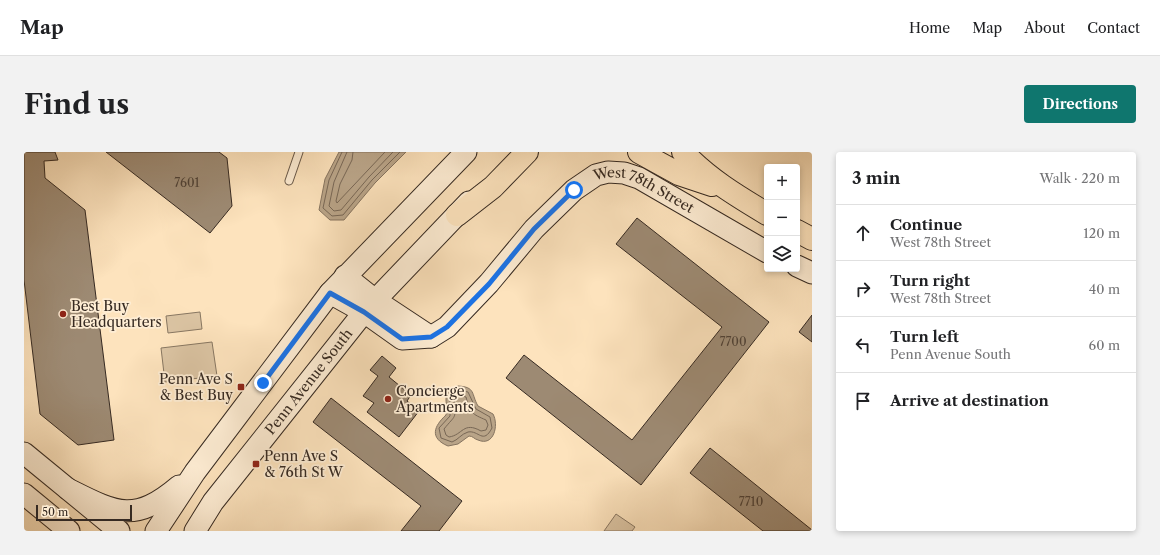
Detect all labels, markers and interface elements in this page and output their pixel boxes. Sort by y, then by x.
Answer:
text: Map [20,16,64,39]
text: Home [909,19,950,37]
text: Map [972,19,1002,37]
text: About [1024,19,1065,37]
text: Contact [1087,19,1140,37]
button: Directions [1024,85,1136,123]
text: Find us [24,87,129,121]
street label: West 78th Street [590,163,697,217]
map controls [764,164,800,272]
button: + [764,164,800,200]
text: 3 min [852,168,901,188]
text: Walk · 220 m [1040,170,1120,186]
house number: 7601 [174,175,200,190]
route start [565,181,583,199]
button: − [764,200,800,236]
text: Continue [890,215,962,234]
icon: ahead [852,222,874,244]
text: 120 m [1083,225,1120,241]
text: West 78th Street [890,234,991,250]
button: layers [764,236,800,272]
text: Turn right [890,271,970,290]
icon: right [852,278,874,300]
text: 40 m [1089,281,1120,297]
text: West 78th Street [890,290,991,306]
place label: Best Buy Headquarters [71,297,162,331]
marker: Best Buy Headquarters [58,309,68,319]
street label: Penn Avenue South [261,325,356,438]
text: Turn left [890,327,959,346]
house number: 7700 [719,334,747,349]
icon: left [852,334,874,356]
text: 60 m [1089,337,1120,353]
text: Penn Avenue South [890,346,1011,362]
place label: Penn Ave S & Best Buy [159,370,233,404]
route end [254,374,272,392]
marker: Penn Ave S & Best Buy [236,382,246,392]
place label: Concierge Apartments [395,382,474,416]
icon: arrive [852,390,874,412]
text: Arrive at destination [890,391,1049,410]
marker: Concierge Apartments [383,394,393,404]
place label: Penn Ave S & 76th St W [264,447,344,481]
marker: Penn Ave S & 76th St W [251,459,261,469]
house number: 7710 [739,494,763,509]
scale bar [36,503,132,522]
text: 50 m [42,505,68,519]

